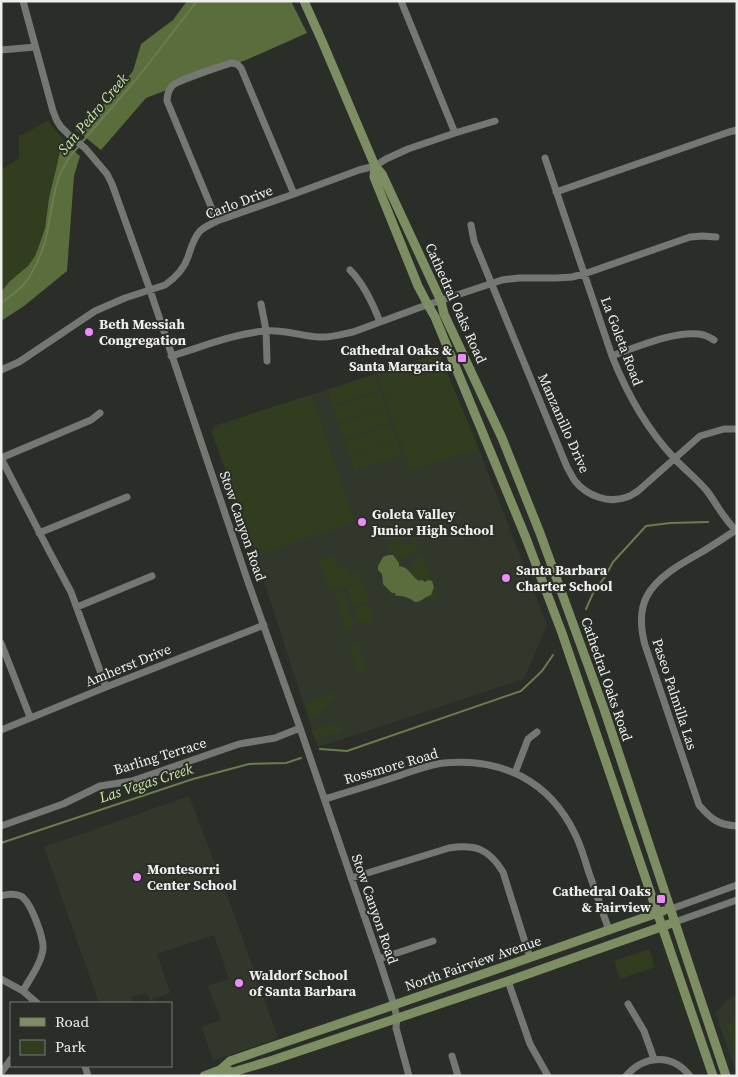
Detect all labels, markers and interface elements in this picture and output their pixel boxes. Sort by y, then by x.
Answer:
water label: San Pedro Creek [53,68,133,159]
street label: Carlo Drive [202,180,276,224]
street label: Cathedral Oaks Road [420,240,492,366]
street label: La Goleta Road [596,294,648,388]
place label: Beth Messiah Congregation [99,314,187,350]
marker: Beth Messiah Congregation [83,326,95,338]
place label: Cathedral Oaks & Santa Margarita [340,340,453,376]
marker: Cathedral Oaks & Santa Margarita [456,352,468,364]
street label: Manzanillo Drive [533,370,595,476]
street label: Stow Canyon Road [215,468,271,584]
place label: Goleta Valley Junior High School [371,504,494,540]
marker: Goleta Valley Junior High School [356,516,368,528]
place label: Santa Barbara Charter School [516,560,613,596]
marker: Santa Barbara Charter School [500,572,512,584]
street label: Cathedral Oaks Road [576,614,638,744]
street label: Paseo Palmilla Las [648,636,702,752]
street label: Amherst Drive [82,639,174,691]
street label: Barling Terrace [111,732,209,780]
street label: Rossmore Road [342,743,440,789]
water label: Las Vegas Creek [95,757,196,808]
street label: Stow Canyon Road [347,851,403,967]
place label: Montesorri Center School [147,859,237,895]
marker: Montesorri Center School [131,871,143,883]
place label: Cathedral Oaks & Fairview [553,881,652,917]
marker: Cathedral Oaks & Fairview [655,893,667,905]
street label: North Fairview Avenue [402,930,544,996]
place label: Waldorf School of Santa Barbara [249,965,357,1001]
marker: Waldorf School of Santa Barbara [233,977,245,989]
legend [10,1002,172,1067]
text: Road [55,1011,89,1032]
text: Park [55,1036,87,1057]

